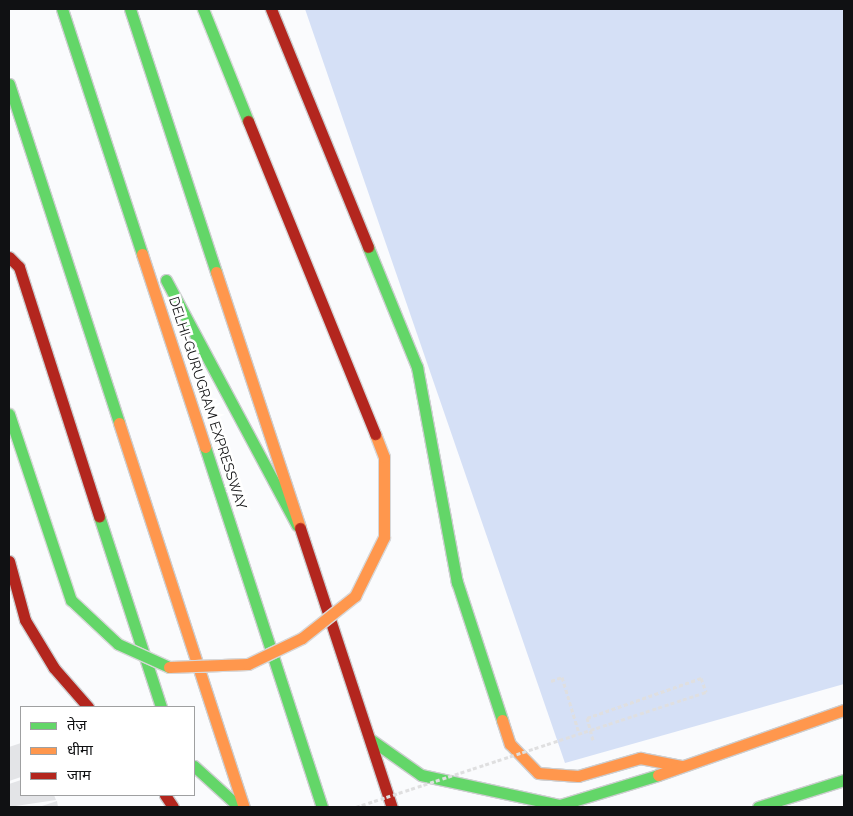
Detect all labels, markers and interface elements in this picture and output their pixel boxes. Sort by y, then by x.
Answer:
street label: DELHI-GURUGRAM EXPRESSWAY [166,294,250,512]
legend [20,706,195,796]
text: तेज़ [67,716,87,734]
text: धीमा [67,741,93,759]
text: जाम [67,766,91,784]

